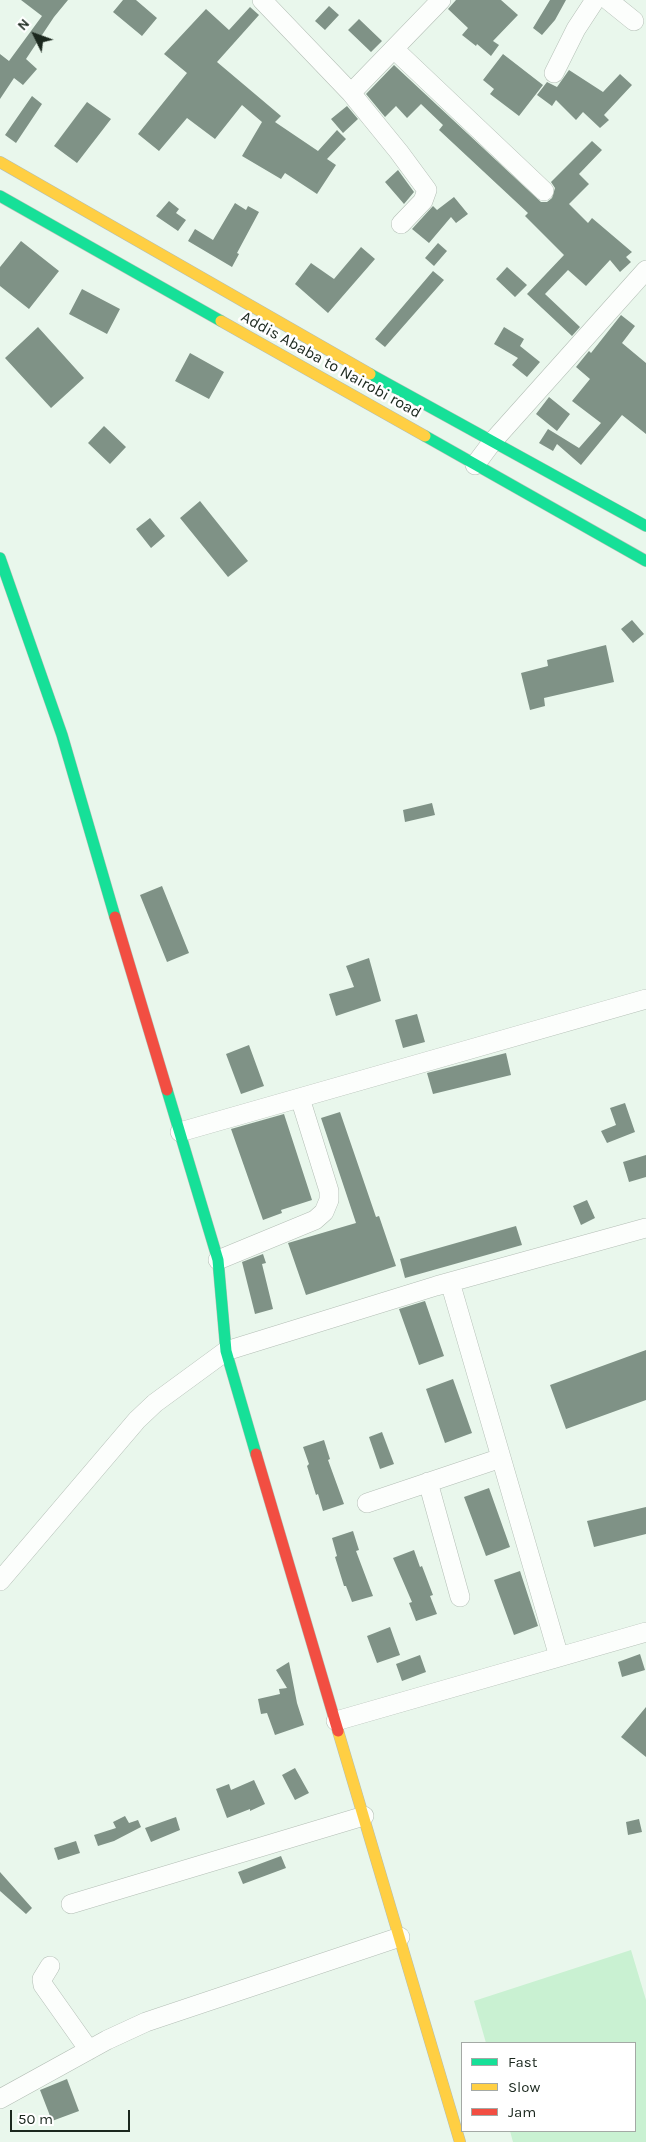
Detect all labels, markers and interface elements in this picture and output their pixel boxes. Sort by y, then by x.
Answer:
north arrow [10,10,60,60]
text: N [14,15,33,34]
street label: Addis Ababa to Nairobi road [237,307,425,423]
legend [461,2042,636,2132]
text: Fast [508,2053,537,2071]
text: Slow [508,2078,540,2096]
scale bar [12,2100,132,2132]
text: Jam [508,2103,536,2121]
text: 50 m [18,2110,53,2128]

